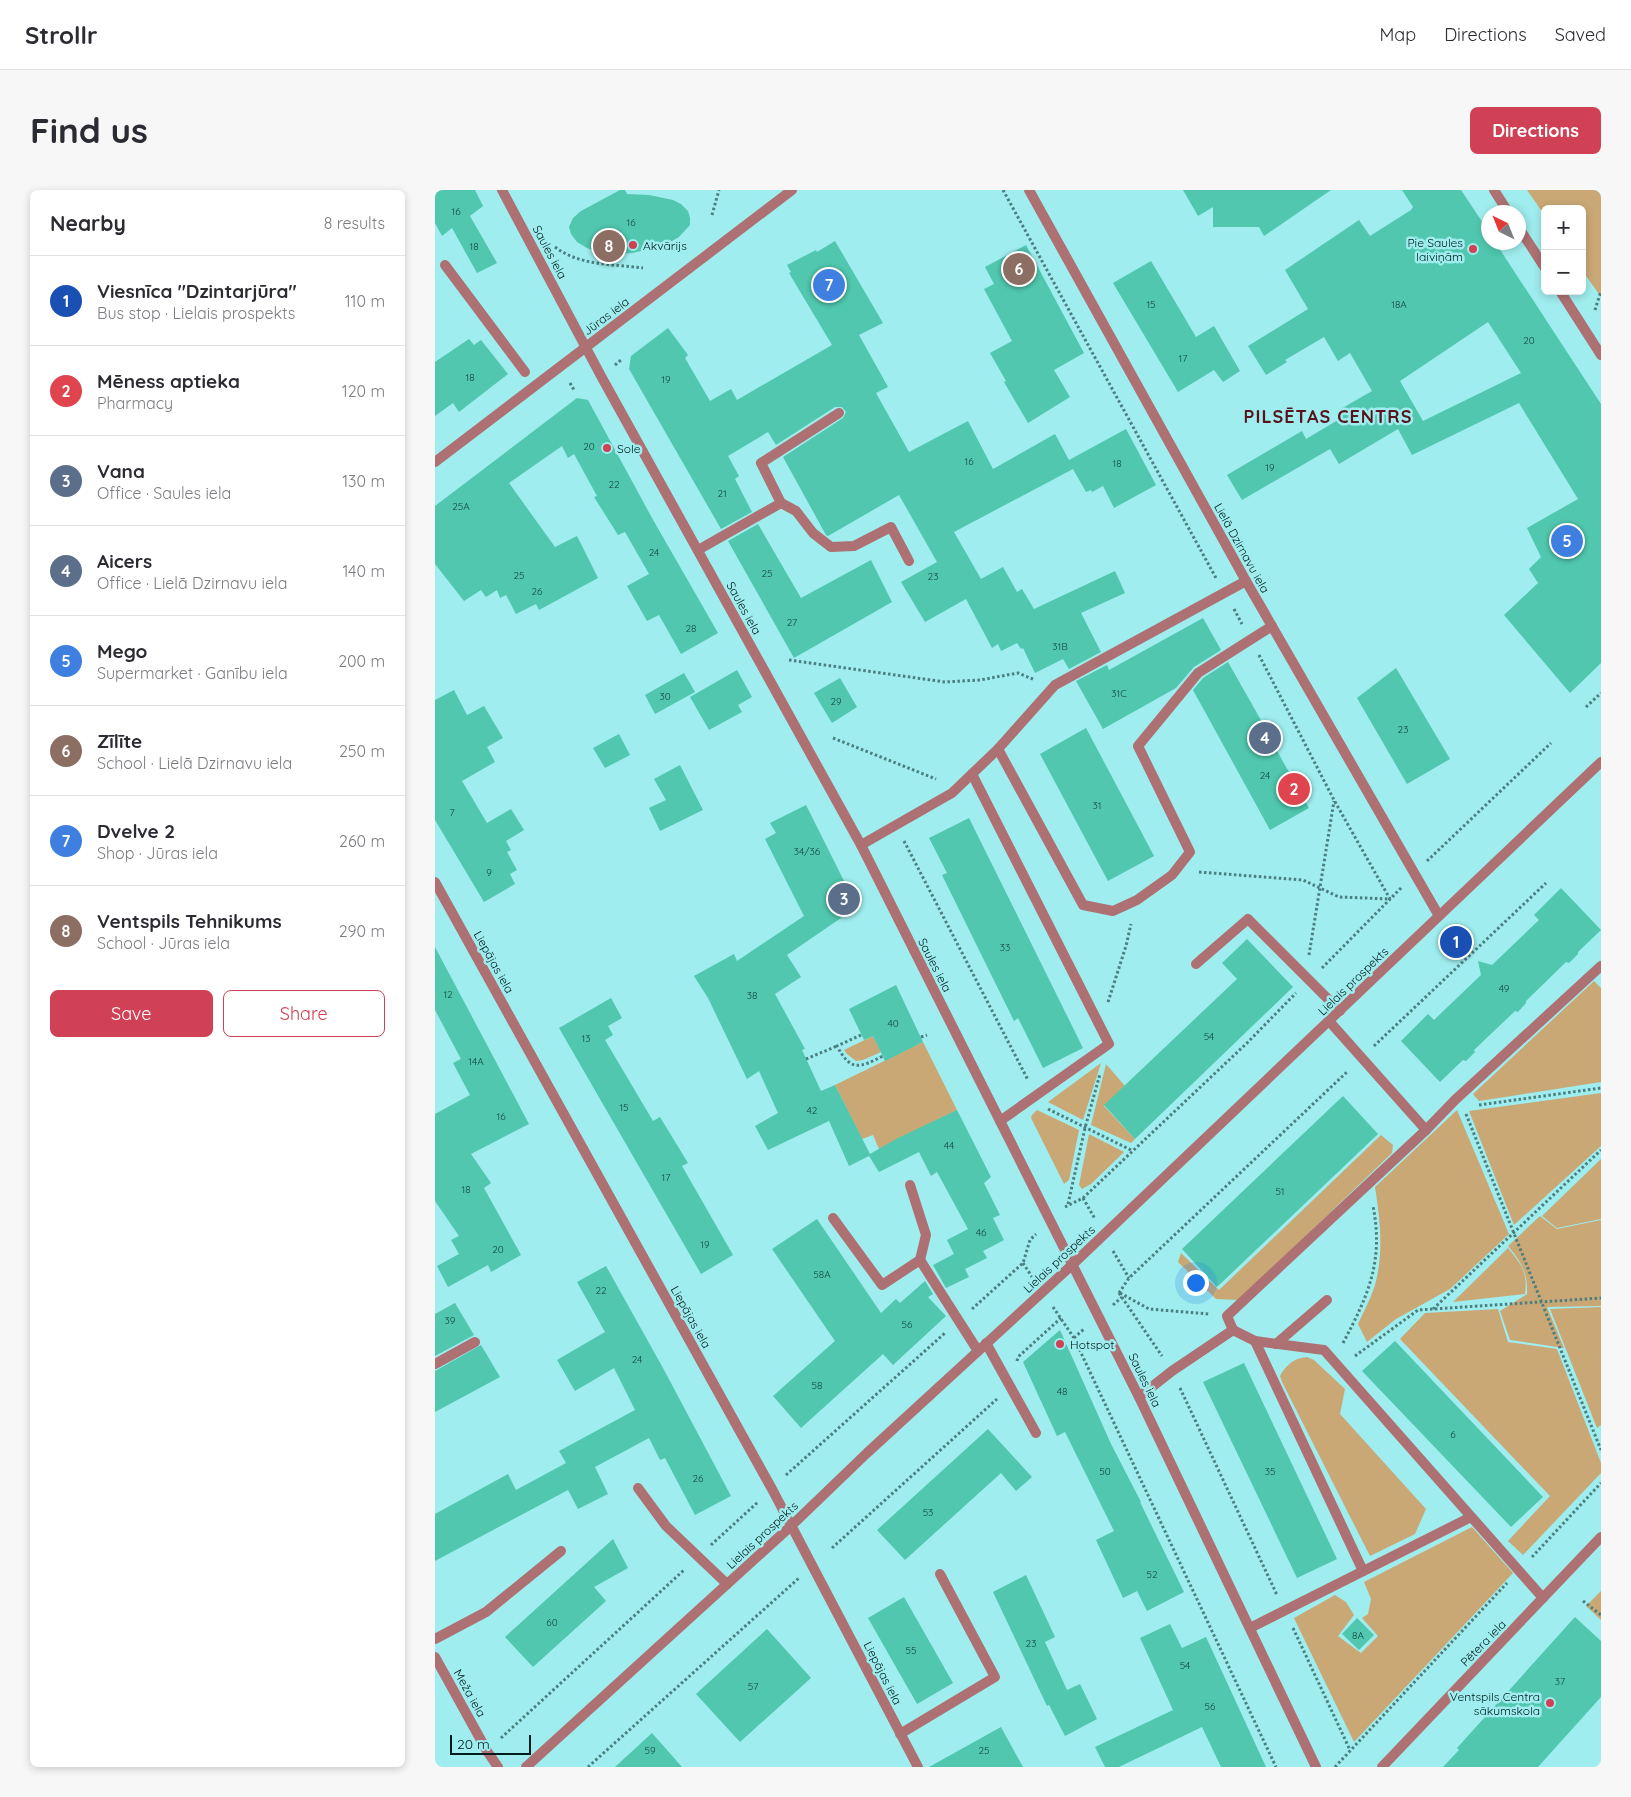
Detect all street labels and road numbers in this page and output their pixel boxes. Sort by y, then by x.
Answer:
street label: Saules iela [530,223,570,281]
street label: Jūras iela [580,294,632,338]
street label: Lielā Dzirnavu iela [1211,500,1273,596]
street label: Saules iela [723,579,765,637]
street label: Liepājas iela [471,928,517,996]
street label: Saules iela [915,936,955,994]
street label: Lielais prospekts [1315,943,1392,1018]
street label: Lielais prospekts [1020,1222,1098,1296]
street label: Liepājas iela [668,1283,714,1351]
street label: Saules iela [1125,1350,1165,1410]
street label: Lielais prospekts [723,1498,801,1572]
street label: Pētera iela [1457,1617,1509,1669]
street label: Liepājas iela [861,1639,905,1707]
street label: Meža iela [451,1666,489,1720]

